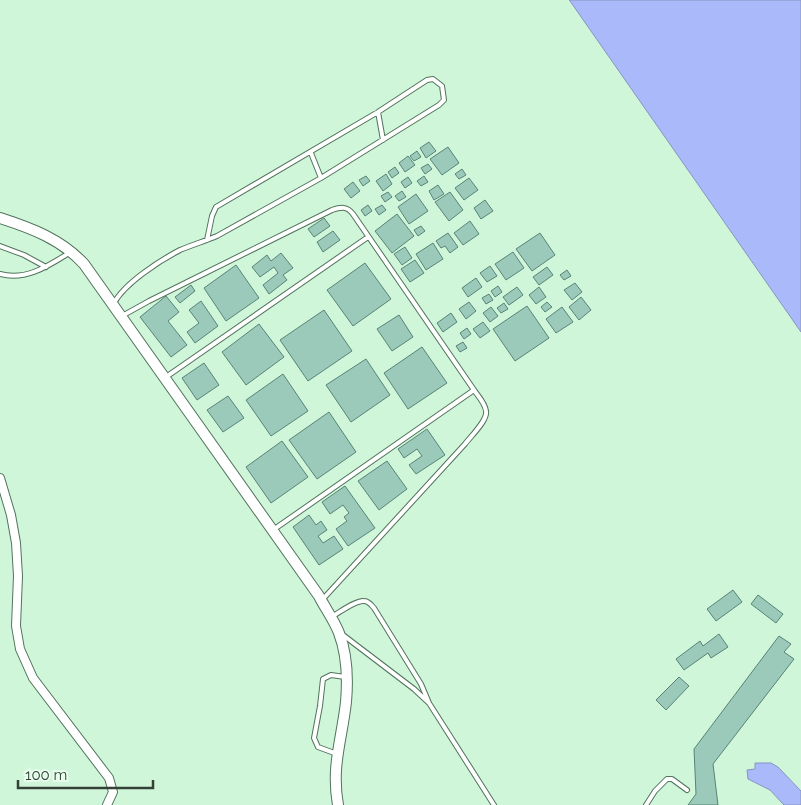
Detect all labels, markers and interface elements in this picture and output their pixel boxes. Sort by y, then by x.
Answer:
scale bar [18,758,152,790]
text: 100 m [25,766,67,784]

